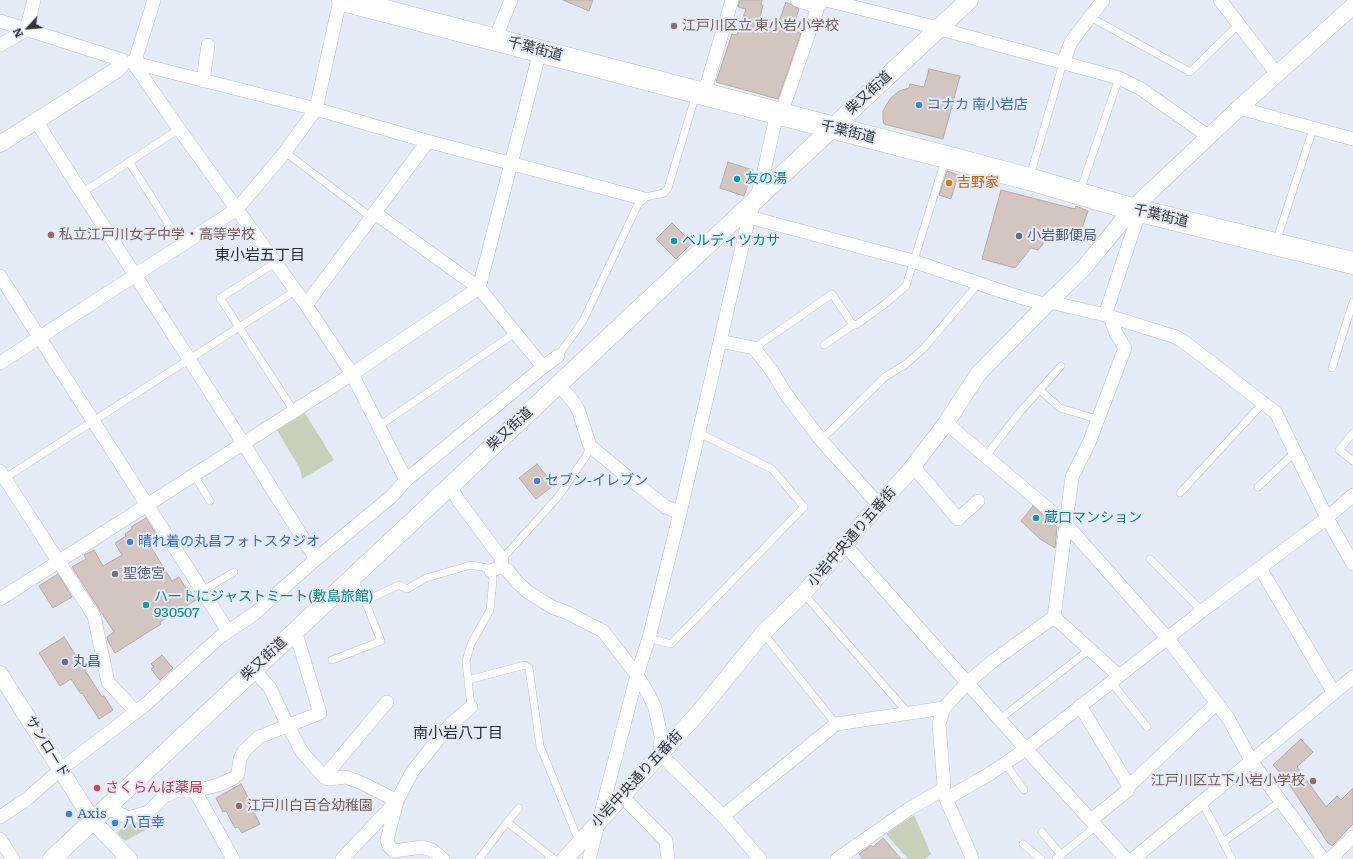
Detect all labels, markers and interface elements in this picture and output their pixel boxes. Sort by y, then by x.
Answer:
north arrow [8,8,48,48]
place label: 江戸川区立 東小岩小学校 [682,18,839,34]
marker: 江戸川区立 東小岩小学校 [669,21,679,31]
text: N [8,26,26,41]
street label: 千葉街道 [506,34,564,64]
street label: 柴又街道 [843,68,895,118]
place label: コナカ 南小岩店 [927,97,1028,113]
marker: コナカ 南小岩店 [914,100,924,110]
street label: 千葉街道 [819,117,877,147]
place label: 友の湯 [745,171,787,187]
marker: 友の湯 [732,174,742,184]
place label: 吉野家 [957,175,999,191]
marker: 吉野家 [944,178,954,188]
street label: 千葉街道 [1132,201,1190,231]
place label: 私立江戸川女子中学・高等学校 [59,227,255,243]
place label: 小岩郵便局 [1027,228,1097,244]
marker: 私立江戸川女子中学・高等学校 [46,230,56,240]
marker: 小岩郵便局 [1014,231,1024,241]
place label: ベルディツカサ [682,233,780,249]
marker: ベルディツカサ [669,236,679,246]
district label: 東小岩五丁目 [215,247,305,265]
street label: 柴又街道 [484,404,536,454]
place label: セブン-イレブン [545,473,648,489]
marker: セブン-イレブン [532,476,542,486]
street label: 小岩中央通り五番街 [804,484,900,590]
place label: 蔵口マンション [1044,510,1142,526]
marker: 蔵口マンション [1031,513,1041,523]
place label: 晴れ着の丸昌フォトスタジオ [138,534,320,550]
marker: 晴れ着の丸昌フォトスタジオ [125,537,135,547]
place label: 聖徳宮 [123,566,165,582]
marker: 聖徳宮 [110,569,120,579]
place label: ハートにジャストミート(敷島旅館) 930507 [154,589,373,622]
marker: ハートにジャストミート(敷島旅館) 930507 [141,600,151,610]
street label: 柴又街道 [238,634,290,684]
place label: 丸昌 [73,654,101,670]
marker: 丸昌 [60,657,70,667]
street label: サンロード [21,713,73,781]
district label: 南小岩八丁目 [413,725,503,743]
street label: 小岩中央通り五番街 [588,727,686,831]
place label: 江戸川区立下小岩小学校 [1151,773,1305,789]
marker: 江戸川区立下小岩小学校 [1308,776,1318,786]
place label: さくらんぼ薬局 [105,780,203,796]
marker: さくらんぼ薬局 [92,783,102,793]
place label: 江戸川白百合幼稚園 [247,798,373,814]
marker: 江戸川白百合幼稚園 [234,801,244,811]
place label: Axis [77,806,106,822]
marker: Axis [64,809,74,819]
place label: 八百幸 [123,815,165,831]
marker: 八百幸 [110,818,120,828]

